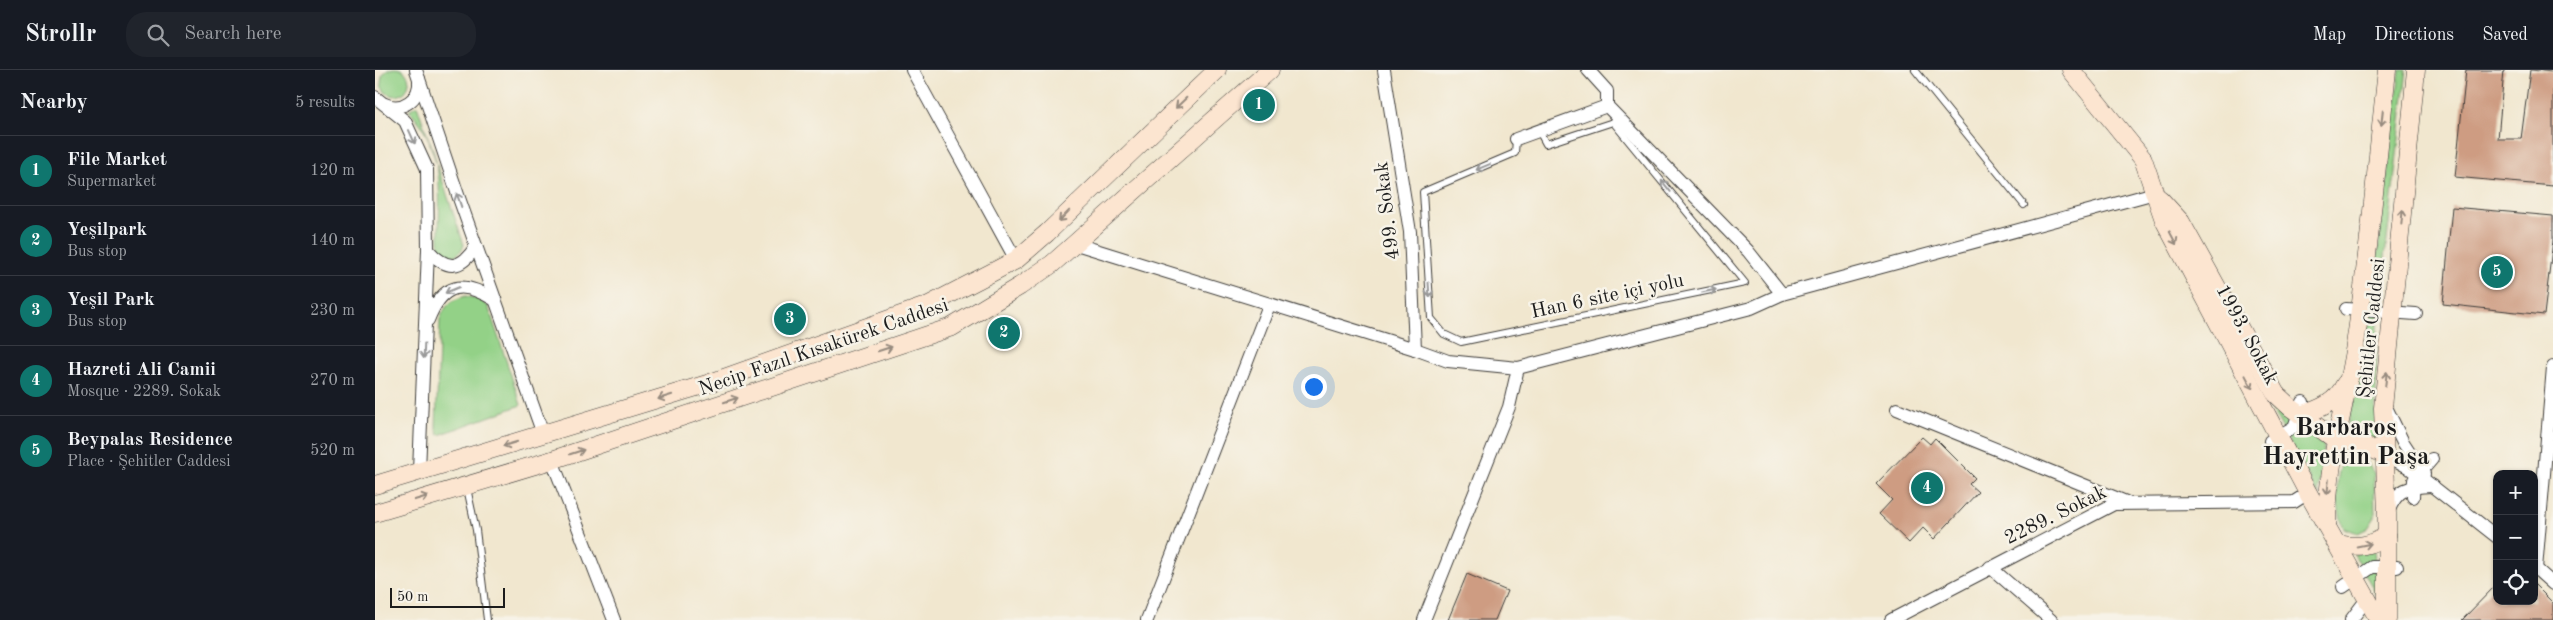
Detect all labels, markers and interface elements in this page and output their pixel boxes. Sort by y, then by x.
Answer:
search box [126,12,476,57]
icon: search [144,21,172,49]
text: Strollr [25,23,96,47]
text: Search here [184,25,282,44]
text: Map [2313,26,2346,44]
text: Directions [2374,26,2454,44]
text: Saved [2482,26,2528,44]
pin: 1 [1243,86,1275,124]
text: Nearby [20,92,88,113]
text: 5 results [295,95,355,111]
one-way arrow [1175,97,1187,109]
one-way arrow [2377,110,2387,126]
one-way arrow [408,129,418,144]
text: File Market [67,151,167,170]
street label: 499. Sokak [1372,160,1404,261]
one-way arrow [1476,162,1491,172]
text: 1 [31,163,41,179]
text: 120 m [310,163,355,179]
text: Supermarket [67,174,156,190]
one-way arrow [1660,180,1671,193]
one-way arrow [454,192,464,208]
one-way arrow [1058,210,1070,222]
one-way arrow [2397,210,2407,226]
text: Yeşilpark [67,221,147,240]
one-way arrow [2169,230,2178,245]
text: 2 [31,233,41,249]
text: 140 m [310,233,355,249]
text: Bus stop [67,244,127,260]
pin: 5 [2481,253,2513,291]
street label: Şehitler Caddesi [2355,257,2389,399]
street label: Han 6 site içi yolu [1529,271,1686,323]
street label: 1993. Sokak [2211,281,2281,388]
one-way arrow [1425,282,1434,298]
one-way arrow [445,286,460,296]
one-way arrow [1700,286,1716,295]
text: Yeşil Park [67,291,155,310]
street label: Necip Fazıl Kısakürek Caddesi [696,296,951,400]
pin: 3 [774,300,806,338]
text: 3 [31,303,41,319]
text: 230 m [310,303,355,319]
text: Bus stop [67,314,127,330]
pin: 2 [988,314,1020,352]
one-way arrow [419,342,429,359]
one-way arrow [877,344,893,353]
text: Hazreti Ali Camii [67,361,216,380]
one-way arrow [2381,371,2391,387]
text: 4 [31,373,41,389]
text: 270 m [310,373,355,389]
your location [1301,374,1327,400]
one-way arrow [2244,374,2254,389]
text: Mosque · 2289. Sokak [67,384,221,400]
one-way arrow [657,392,673,402]
one-way arrow [723,395,739,404]
district label: Barbaros Hayrettin Paşa [2262,416,2430,470]
text: Beypalas Residence [67,431,233,450]
one-way arrow [502,439,518,449]
text: 5 [31,443,41,459]
text: 520 m [310,443,355,459]
one-way arrow [569,446,585,456]
text: Place · Şehitler Caddesi [67,454,230,470]
pin: 4 [1911,469,1943,507]
map controls [2493,470,2538,605]
button: + [2493,470,2538,515]
one-way arrow [2323,478,2333,494]
street label: 2289. Sokak [2002,483,2110,549]
one-way arrow [413,492,429,502]
button: − [2493,515,2538,560]
one-way arrow [2355,540,2371,550]
button: locate [2493,560,2538,605]
scale bar [390,585,505,608]
text: 50 m [397,590,428,604]

